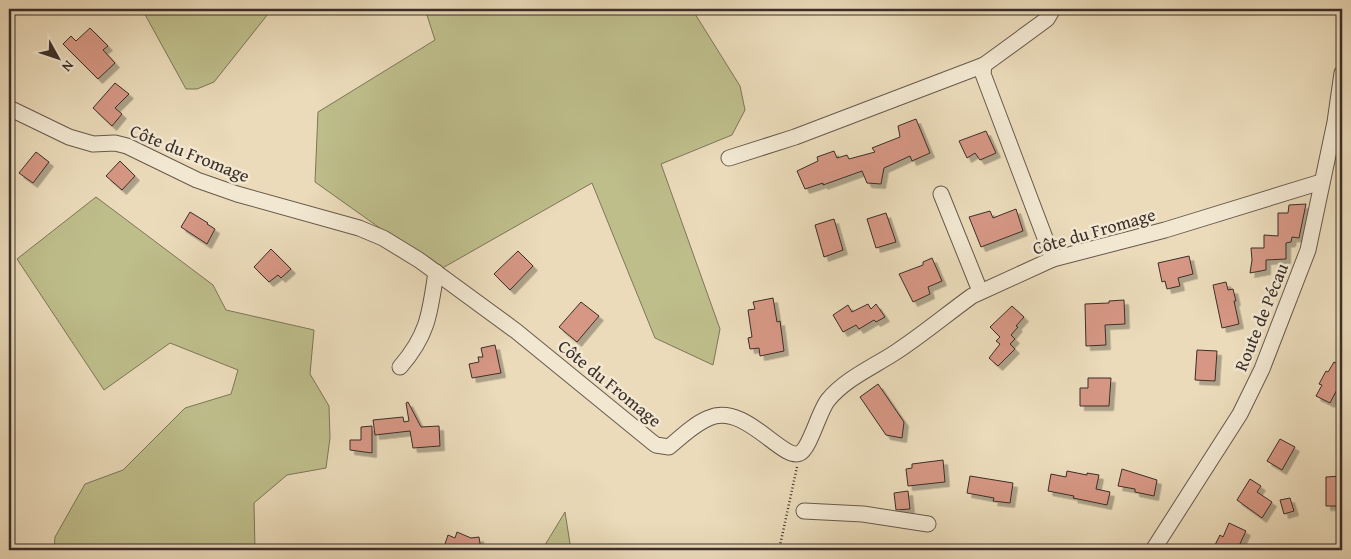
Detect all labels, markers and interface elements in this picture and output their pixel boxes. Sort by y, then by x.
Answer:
north arrow [32,32,82,82]
text: N [57,56,79,77]
street label: Côte du Fromage [126,117,254,189]
street label: Côte du Fromage [1029,201,1159,261]
street label: Route de Pécau [1227,259,1295,375]
street label: Côte du Fromage [552,333,668,433]

